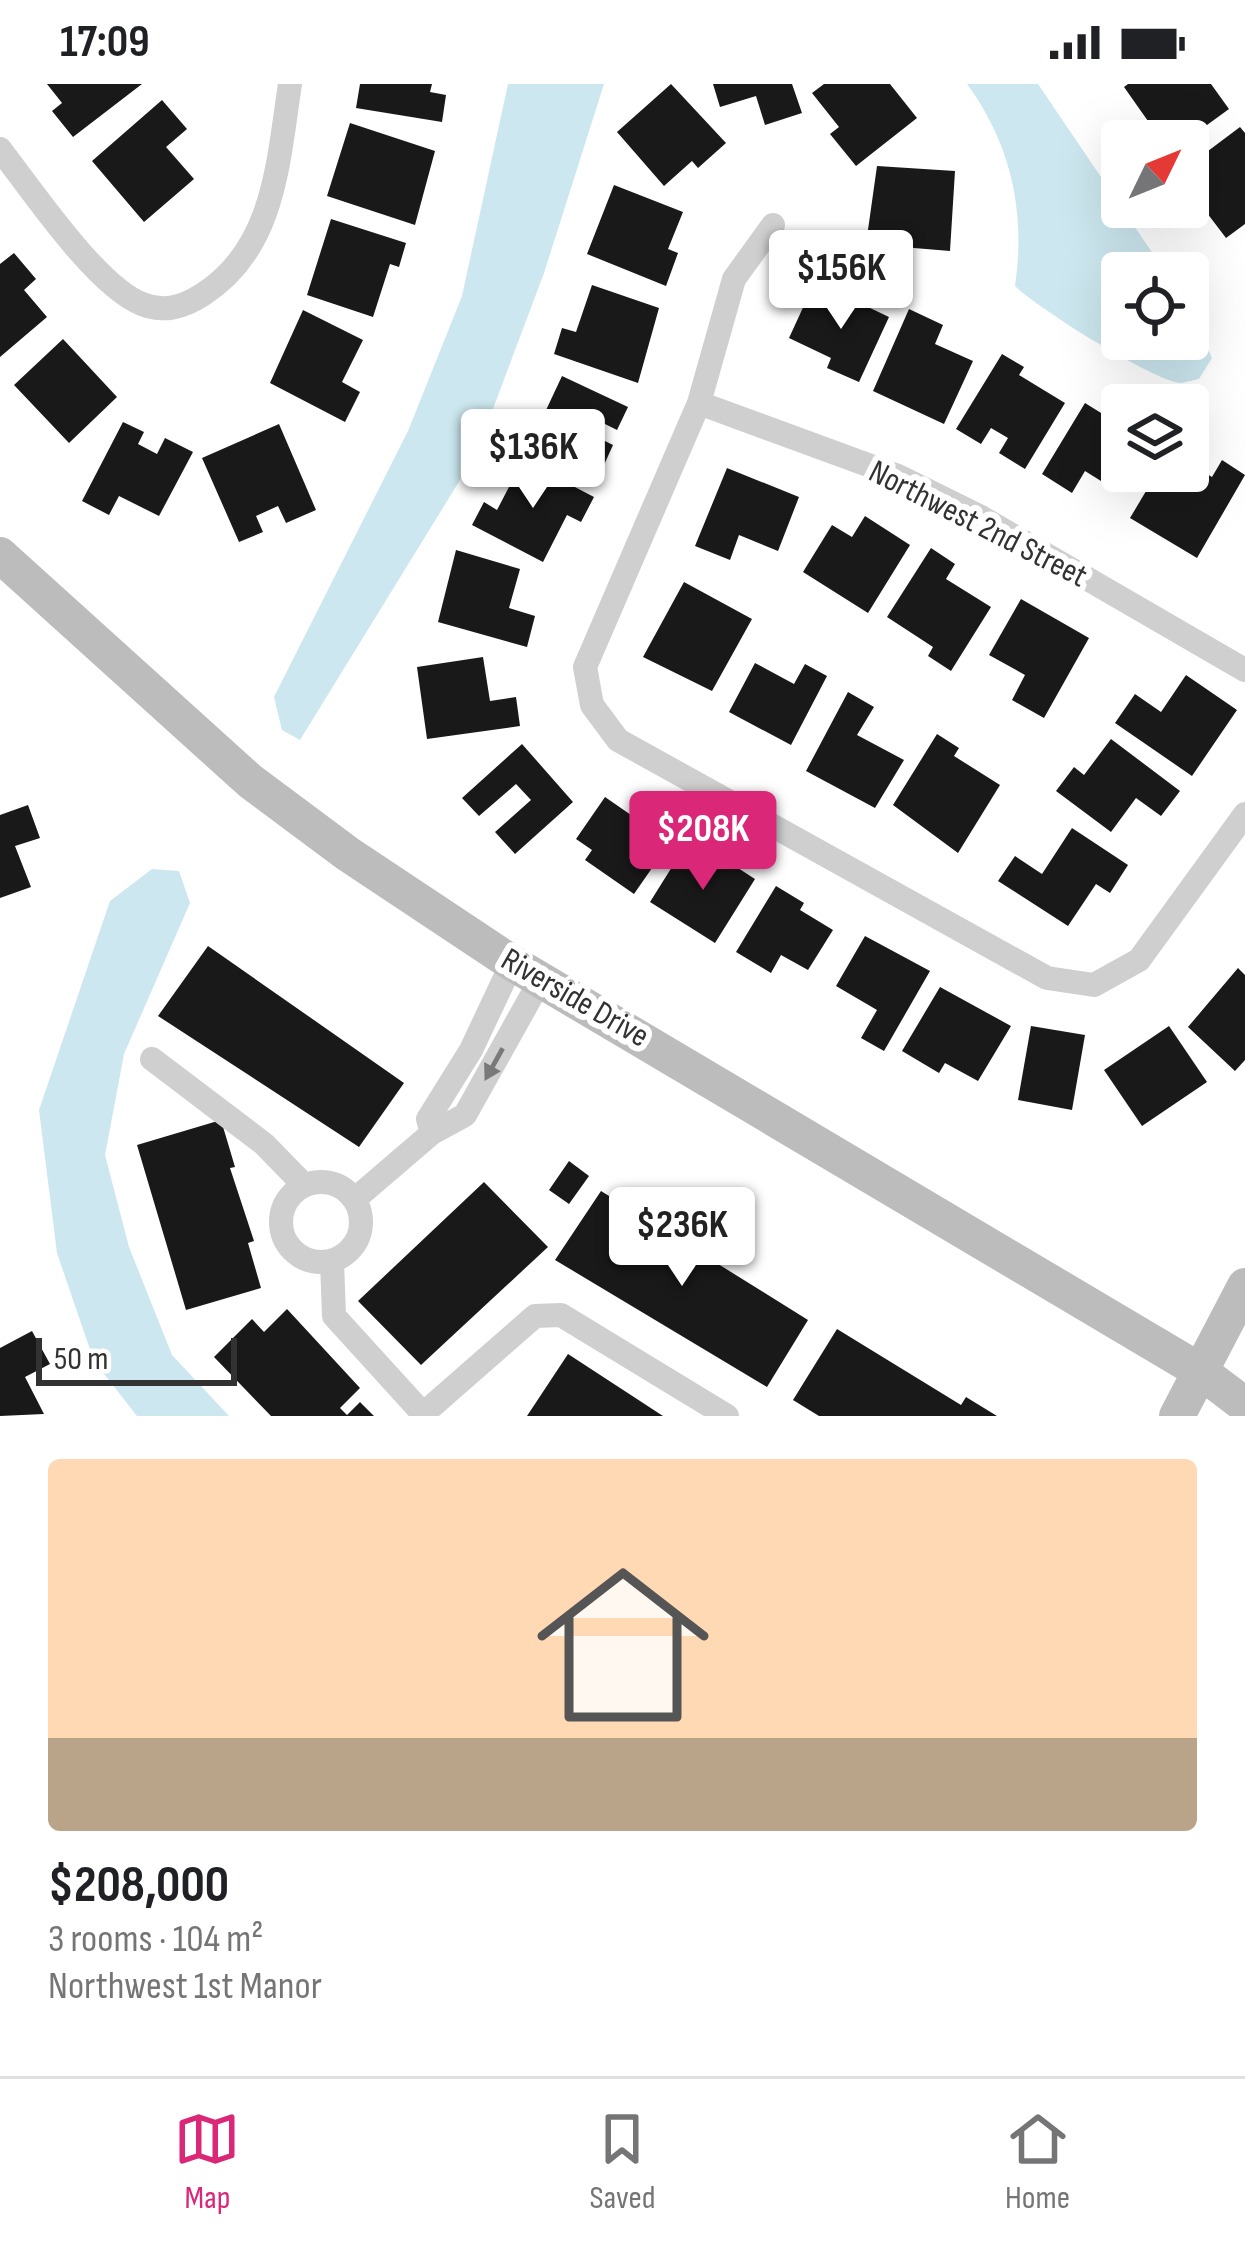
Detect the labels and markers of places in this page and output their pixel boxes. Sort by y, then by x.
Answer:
pin: $156K [757,230,925,332]
pin: $136K [449,409,617,511]
pin: $208K [619,791,787,893]
pin: $236K [598,1187,766,1289]

